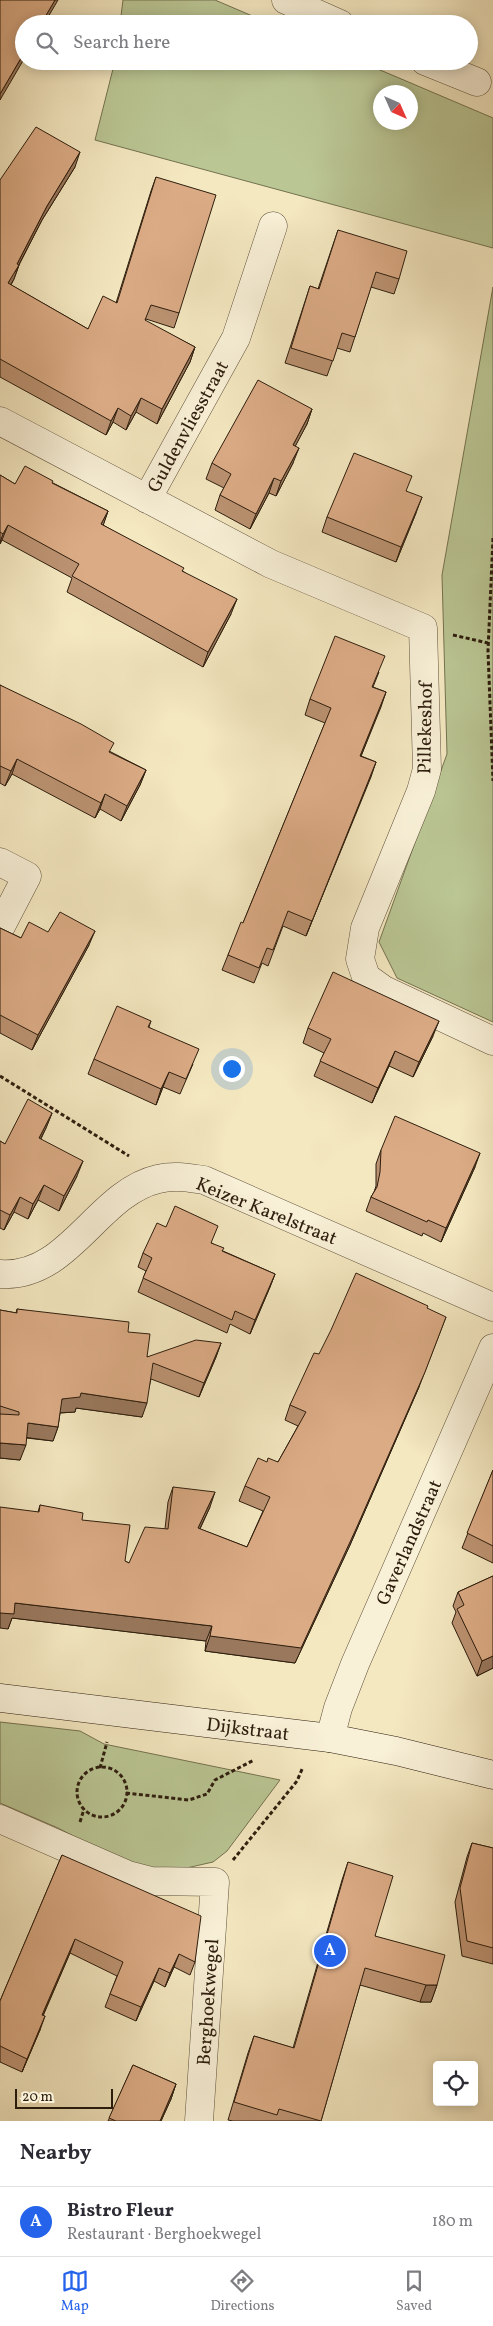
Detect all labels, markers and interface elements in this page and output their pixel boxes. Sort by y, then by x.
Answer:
search box [15,15,478,70]
icon: search [33,29,61,57]
text: Search here [73,30,170,56]
north arrow [373,85,418,130]
street label: Guldenvliesstraat [142,356,236,498]
street label: Pillekeshof [412,680,440,774]
your location [219,1056,245,1082]
street label: Keizer Karelstraat [192,1172,341,1252]
street label: Gaverlandstraat [371,1476,449,1610]
street label: Dijkstraat [205,1712,291,1748]
pin: A [314,1932,346,1970]
street label: Berghoekwegel [192,1937,226,2067]
map controls [433,2061,478,2106]
button: locate [433,2061,478,2106]
scale bar [15,2086,112,2109]
text: 20 m [22,2088,53,2107]
text: Nearby [20,2139,91,2168]
text: Bistro Fleur [67,2198,174,2224]
text: A [30,2211,42,2233]
text: 180 m [432,2211,473,2233]
text: Restaurant · Berghoekwegel [67,2224,261,2246]
tab: Map [61,2267,89,2316]
tab: Directions [210,2267,275,2316]
tab: Saved [396,2267,432,2316]

